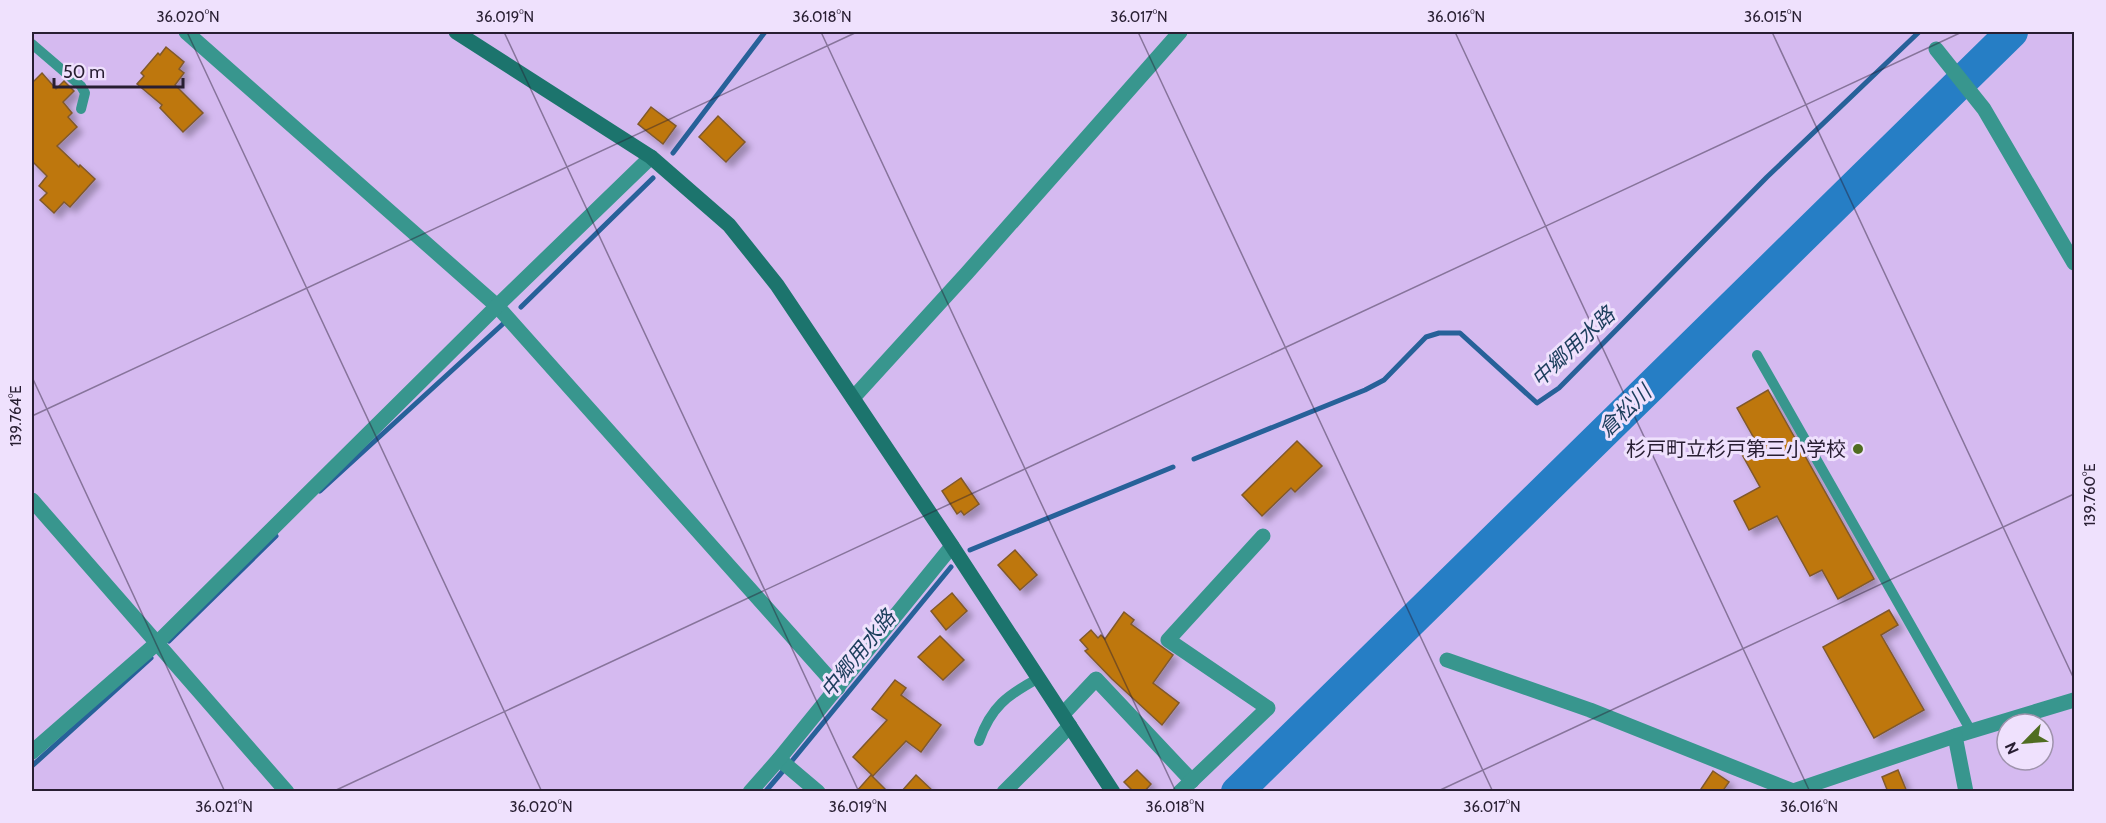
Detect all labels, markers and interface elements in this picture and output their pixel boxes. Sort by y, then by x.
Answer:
text: 36.020°N [156,8,220,26]
text: 36.019°N [476,8,534,26]
text: 36.018°N [793,8,851,26]
text: 36.017°N [1110,8,1168,26]
text: 36.016°N [1427,8,1485,26]
text: 36.015°N [1744,8,1802,26]
scale bar [54,51,183,89]
text: 50 m [63,61,105,83]
water label: 中郷用水路 [1526,300,1621,392]
water label: 倉松川 [1593,378,1657,442]
text: 139.764°E [7,385,25,447]
place label: 杉戸町立杉戸第三小学校 [1626,437,1846,461]
marker: 杉戸町立杉戸第三小学校 [1851,442,1865,456]
text: 139.760°E [2081,463,2099,527]
water label: 中郷用水路 [815,603,902,702]
north arrow [1995,712,2055,772]
text: N [2001,739,2023,757]
text: 36.021°N [195,798,253,816]
text: 36.020°N [509,798,573,816]
text: 36.019°N [829,798,887,816]
text: 36.018°N [1146,798,1204,816]
text: 36.017°N [1463,798,1521,816]
text: 36.016°N [1780,798,1838,816]

